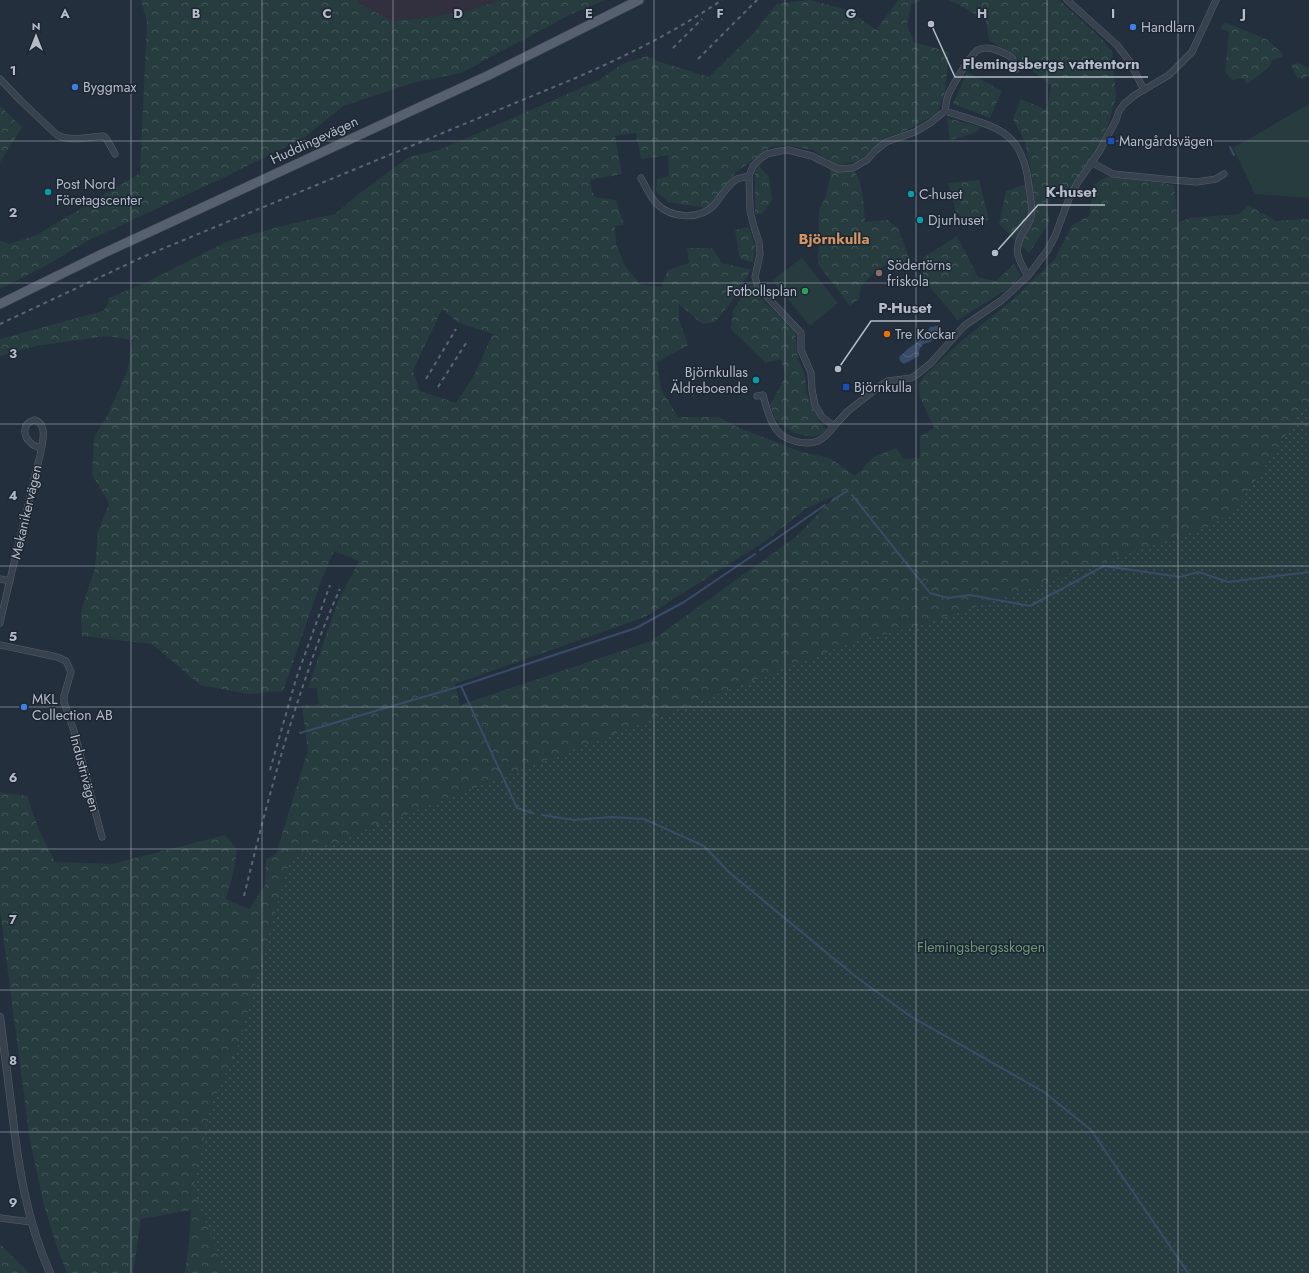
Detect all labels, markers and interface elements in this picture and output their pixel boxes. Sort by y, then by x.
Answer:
text: A [59,4,70,23]
text: B [192,4,201,23]
text: C [322,4,332,23]
text: D [453,4,463,23]
text: E [585,4,593,23]
text: F [716,4,724,23]
text: G [846,4,857,23]
text: H [977,4,987,23]
text: I [1111,4,1115,23]
text: J [1239,4,1246,23]
north arrow [16,16,56,56]
place label: Handlarn [1141,17,1195,37]
text: N [32,18,40,34]
marker: Handlarn [1128,22,1138,32]
callout: Flemingsbergs vattentorn [955,50,1148,77]
text: Flemingsbergs vattentorn [962,53,1140,75]
text: 1 [10,61,16,80]
place label: Byggmax [83,77,136,97]
marker: Byggmax [70,82,80,92]
street label: Huddingevägen [267,111,361,169]
place label: Mangårdsvägen [1119,131,1213,151]
marker: Mangårdsvägen [1106,136,1116,146]
place label: Post Nord Företagscenter [56,174,143,210]
callout: K-huset [1038,178,1105,205]
text: K-huset [1045,181,1097,203]
place label: C-huset [919,184,963,204]
marker: Post Nord Företagscenter [43,187,53,197]
marker: C-huset [906,189,916,199]
text: 2 [9,203,17,222]
place label: Djurhuset [928,210,985,230]
marker: Djurhuset [915,215,925,225]
district label: Björnkulla [799,228,870,250]
place label: Södertörns friskola [887,255,951,291]
marker: Södertörns friskola [874,268,884,278]
place label: Fotbollsplan [726,281,797,301]
marker: Fotbollsplan [800,286,810,296]
callout: P-Huset [871,294,940,321]
text: P-Huset [878,297,932,319]
place label: Tre Kockar [895,324,956,344]
marker: Tre Kockar [882,329,892,339]
text: 3 [9,344,17,363]
place label: Björnkullas Äldreboende [670,362,748,398]
marker: Björnkullas Äldreboende [751,375,761,385]
place label: Björnkulla [854,377,912,397]
marker: Björnkulla [841,382,851,392]
street label: Mekanikervägen [5,463,47,561]
text: 4 [8,486,18,505]
text: 5 [9,627,17,646]
place label: MKL Collection AB [32,689,113,725]
marker: MKL Collection AB [19,702,29,712]
street label: Industrivägen [65,732,105,814]
text: 6 [9,768,18,787]
text: 7 [9,910,17,929]
park label: Flemingsbergsskogen [917,937,1045,957]
text: 8 [9,1051,17,1070]
text: 9 [9,1193,18,1212]

